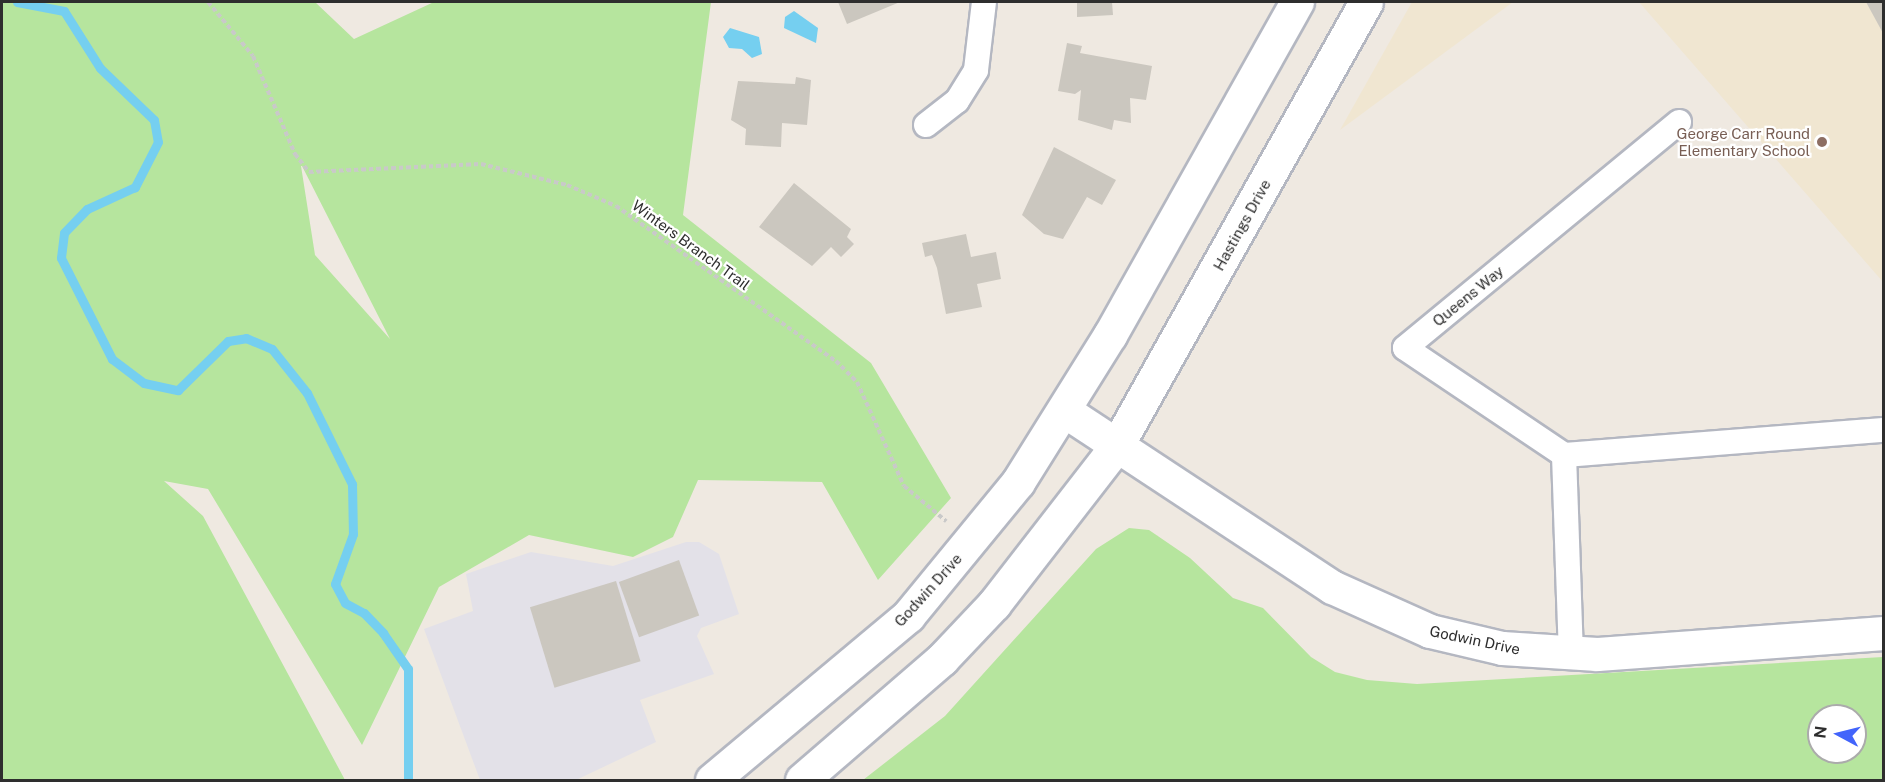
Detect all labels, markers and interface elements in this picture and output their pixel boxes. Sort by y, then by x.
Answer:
place label: George Carr Round Elementary School [1677,124,1810,159]
marker: George Carr Round Elementary School [1815,135,1829,149]
street label: Hastings Drive [1210,176,1274,274]
street label: Winters Branch Trail [629,196,753,294]
street label: Queens Way [1429,262,1507,330]
street label: Godwin Drive [890,550,966,630]
street label: Godwin Drive [1428,622,1522,658]
north arrow [1807,704,1867,764]
text: N [1810,725,1831,739]

